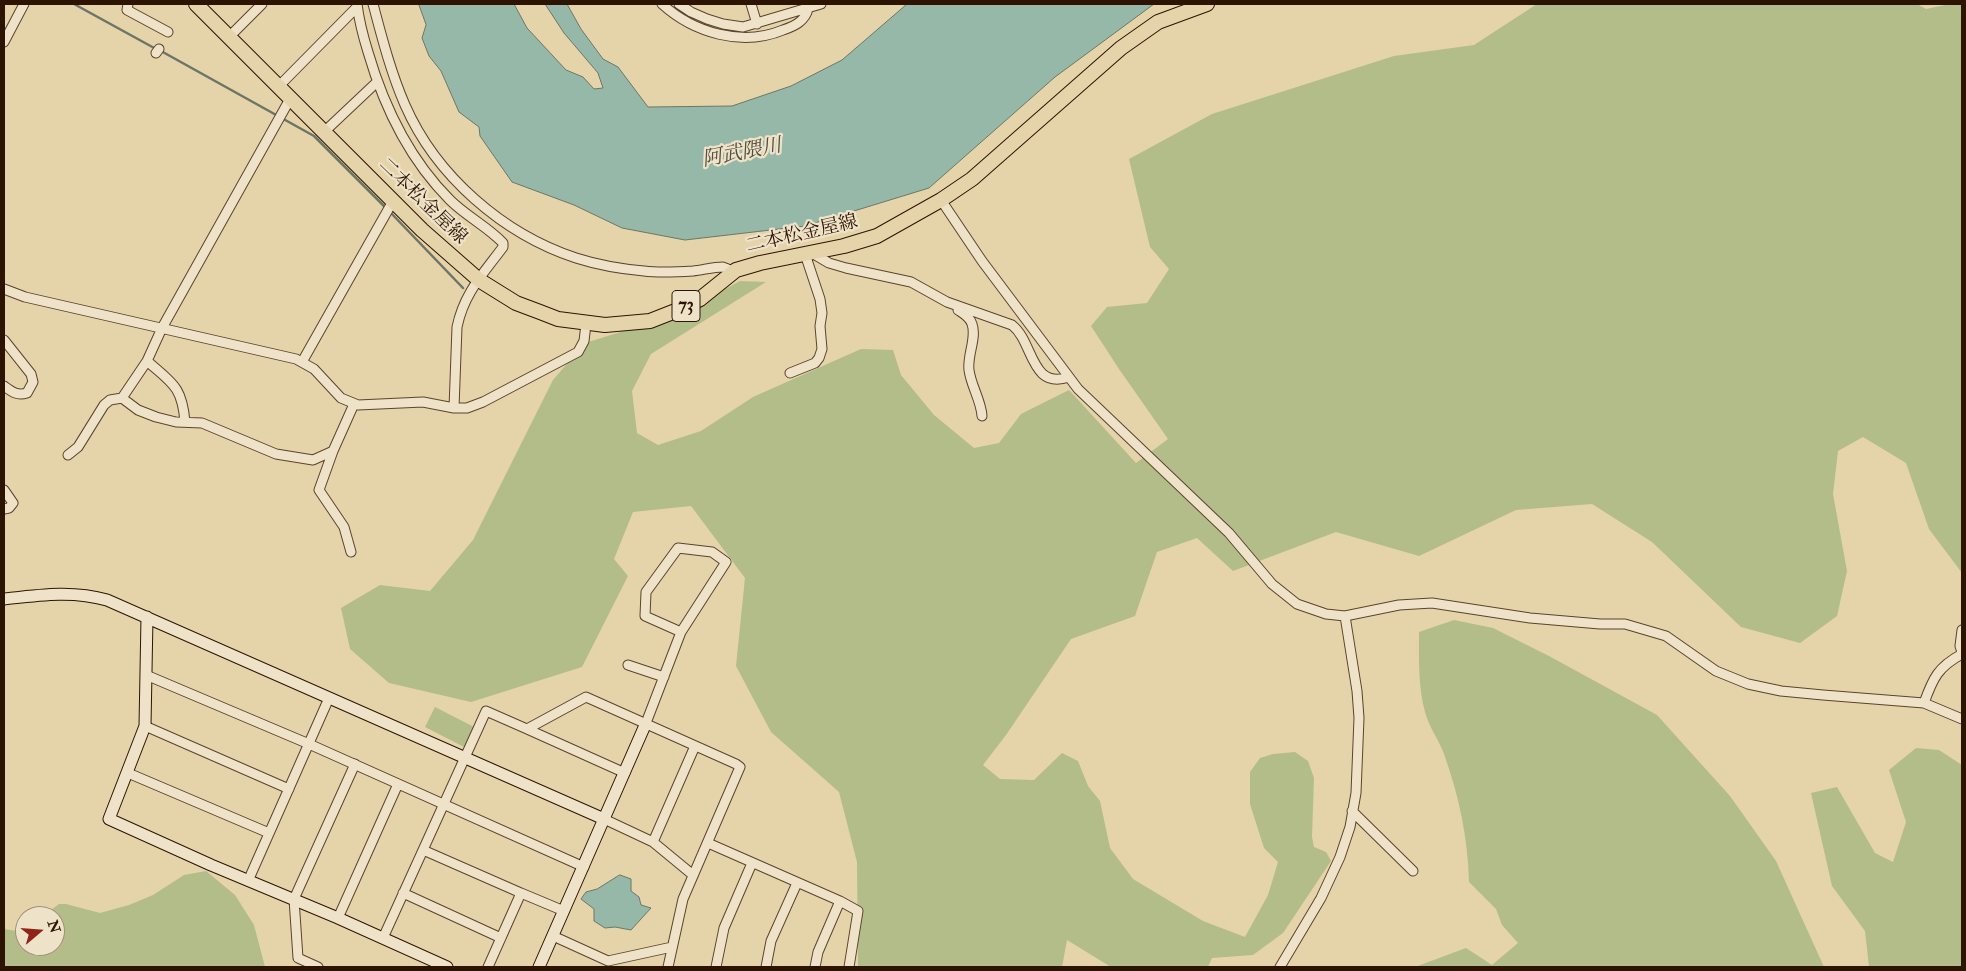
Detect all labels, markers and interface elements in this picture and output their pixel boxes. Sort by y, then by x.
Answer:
water label: 阿武隈川 [700,135,784,173]
street label: 二本松金屋線 [373,154,471,250]
street label: 二本松金屋線 [744,211,860,259]
road number: 73 [672,290,700,322]
north arrow [15,906,65,956]
text: N [44,918,64,935]

